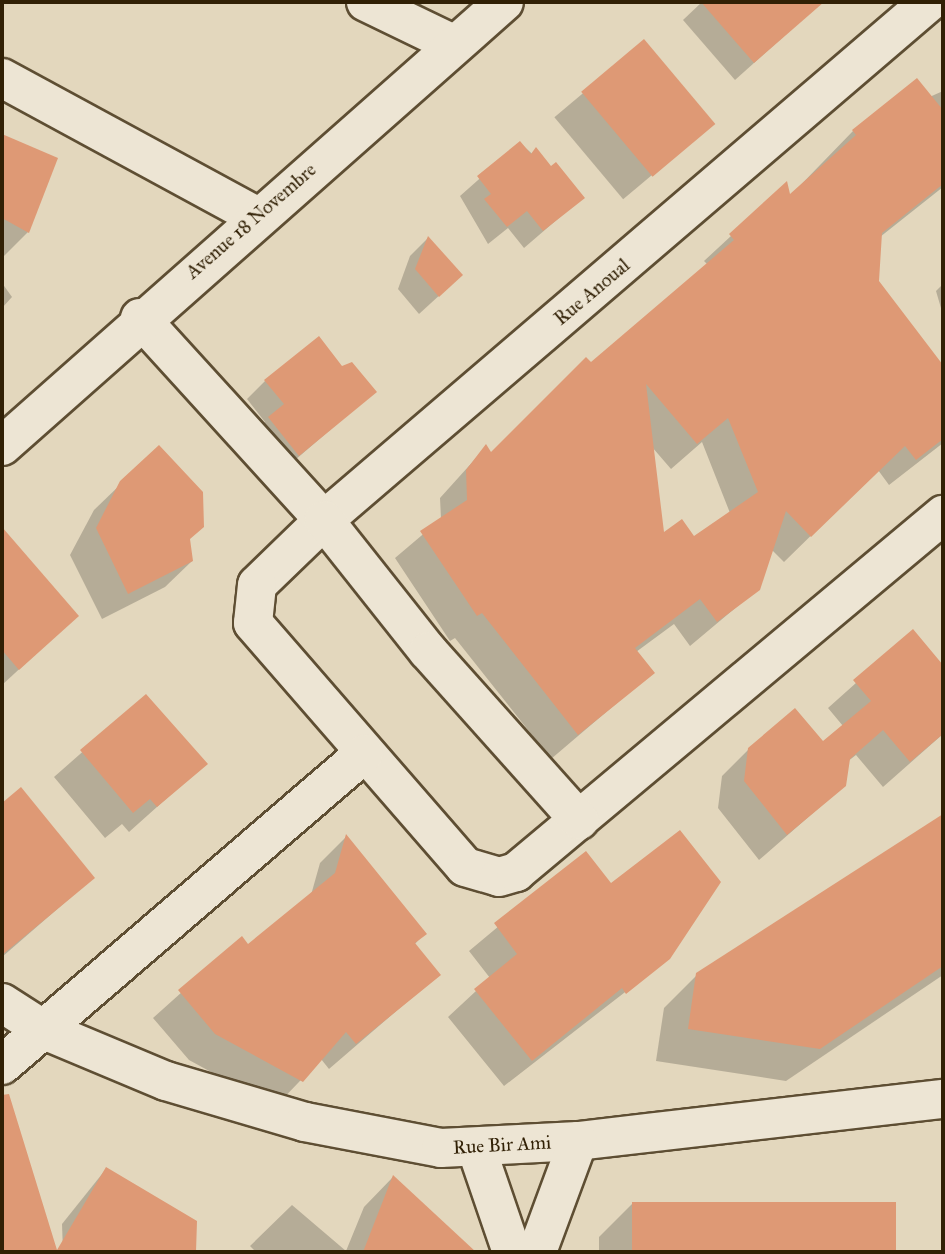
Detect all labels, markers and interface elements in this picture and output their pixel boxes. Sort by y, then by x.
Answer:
street label: Avenue 18 Novembre [181,158,321,284]
street label: Rue Anoual [550,254,634,330]
street label: Rue Bir Ami [452,1131,552,1159]

